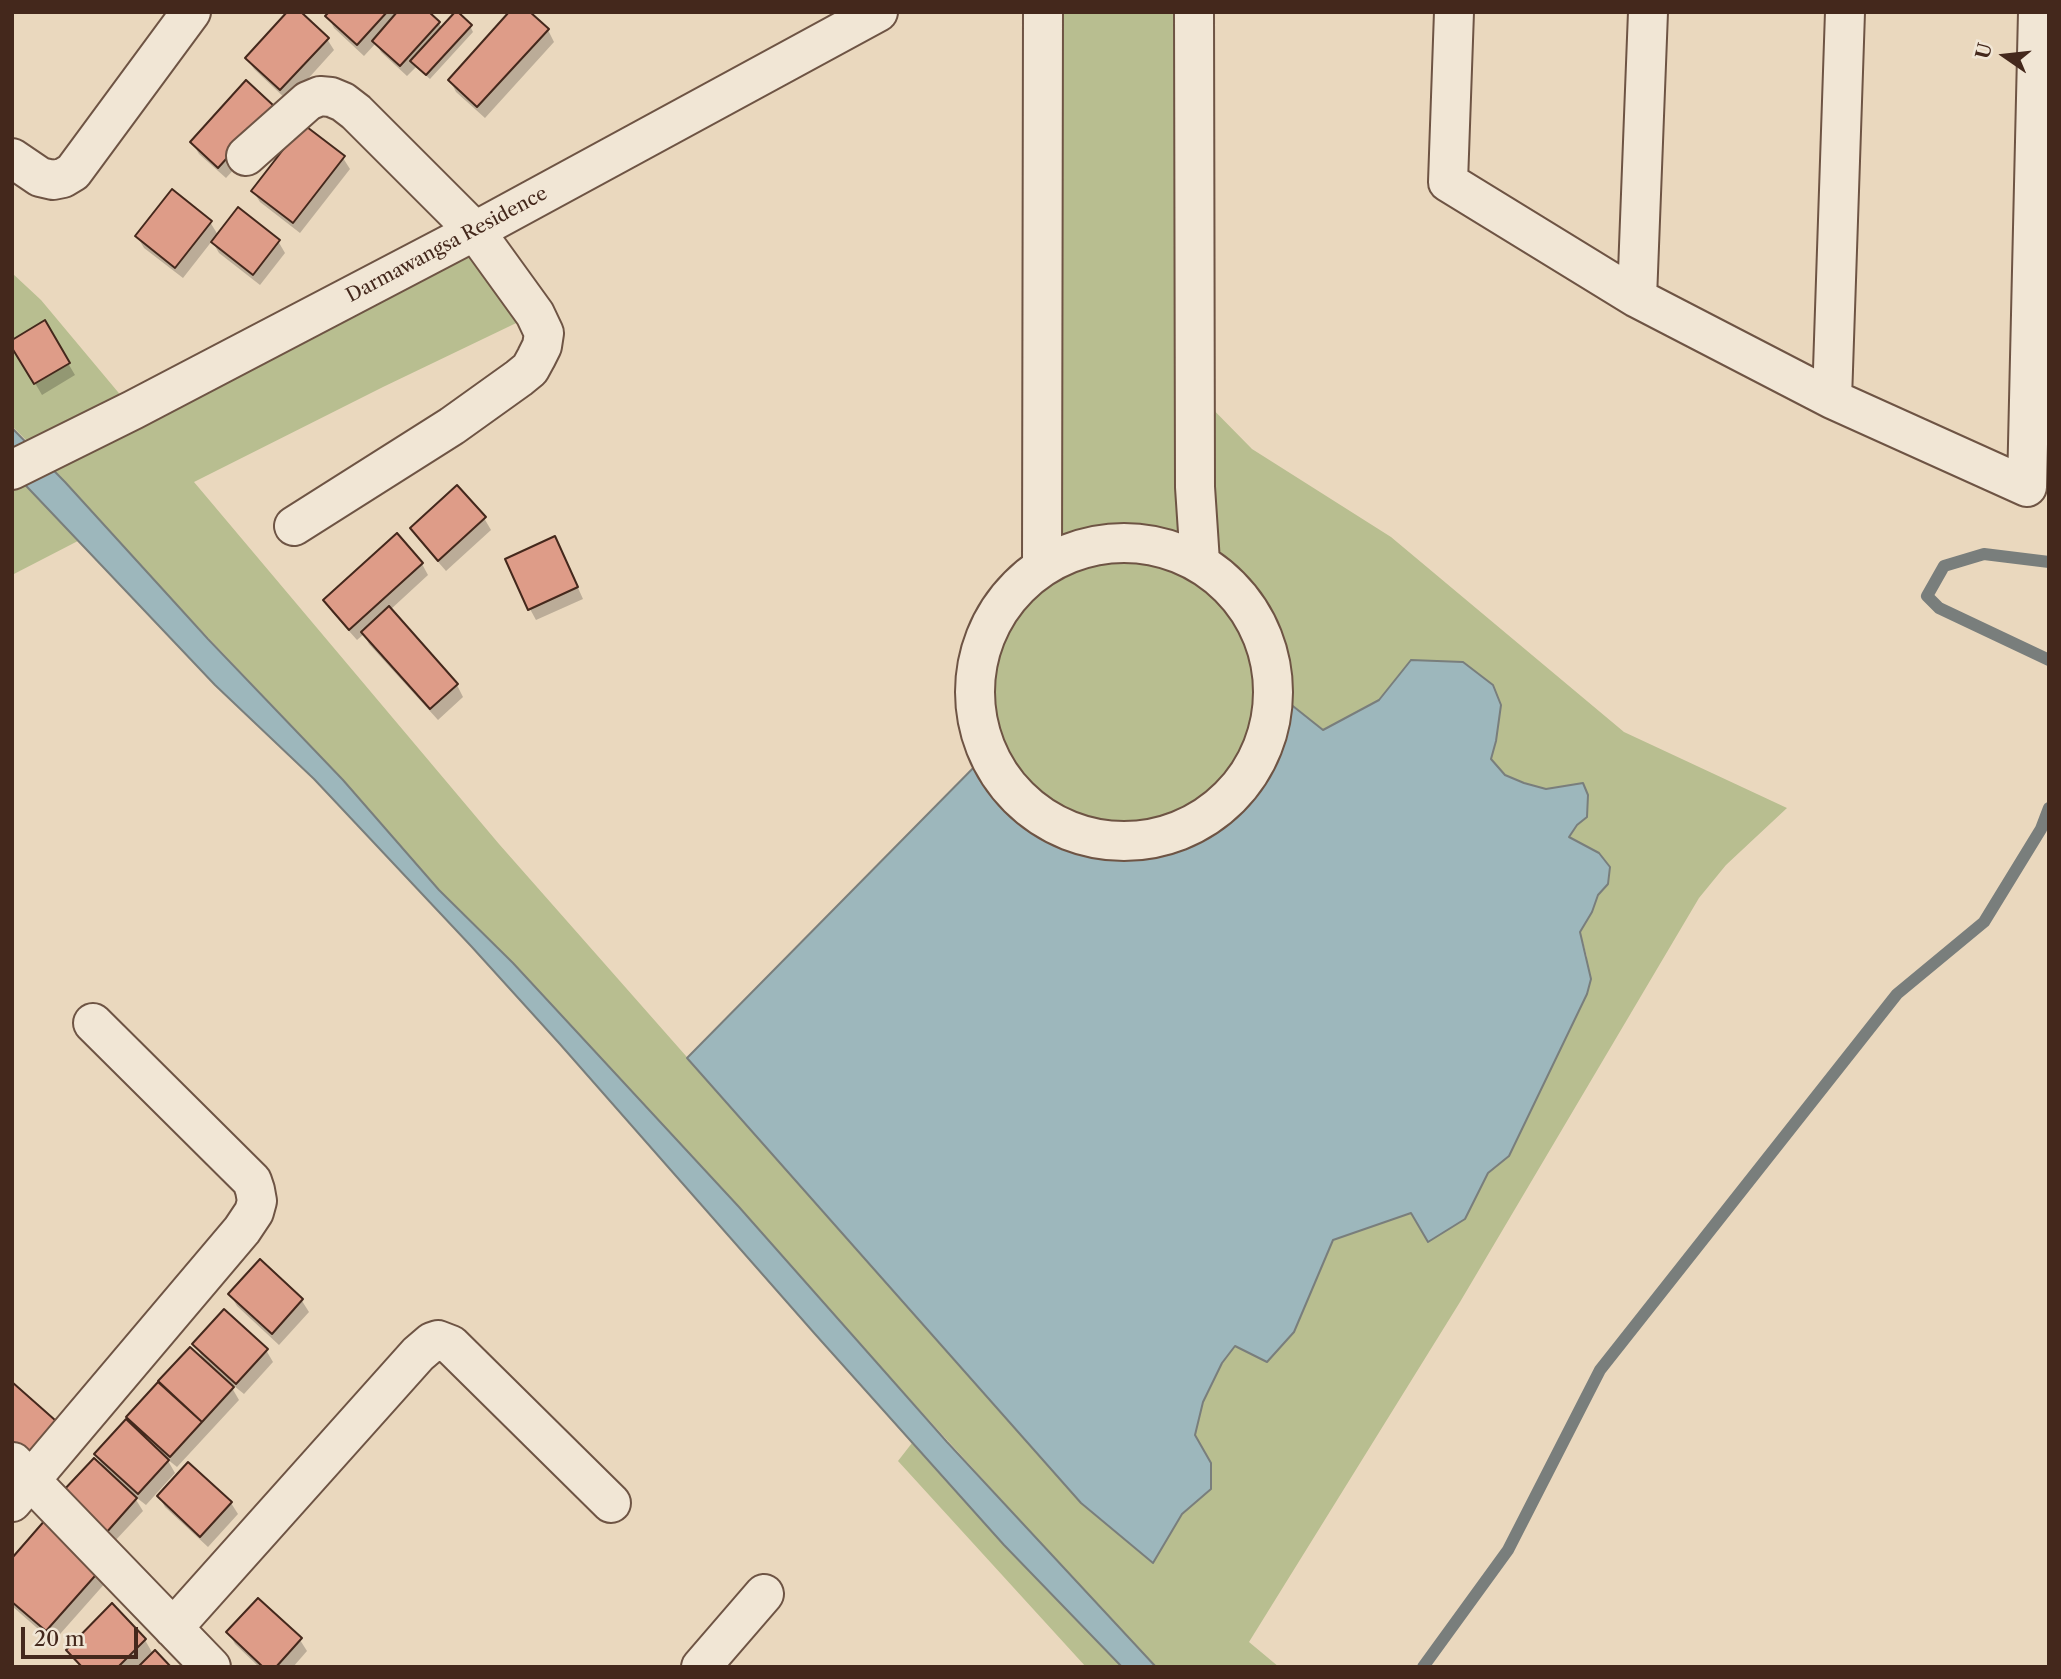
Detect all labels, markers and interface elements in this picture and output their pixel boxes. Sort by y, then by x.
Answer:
north arrow [1970,21,2040,91]
text: U [1971,41,1997,61]
street label: Darmawangsa Residence [343,182,551,308]
scale bar [24,1612,142,1656]
text: 20 m [34,1626,85,1651]

